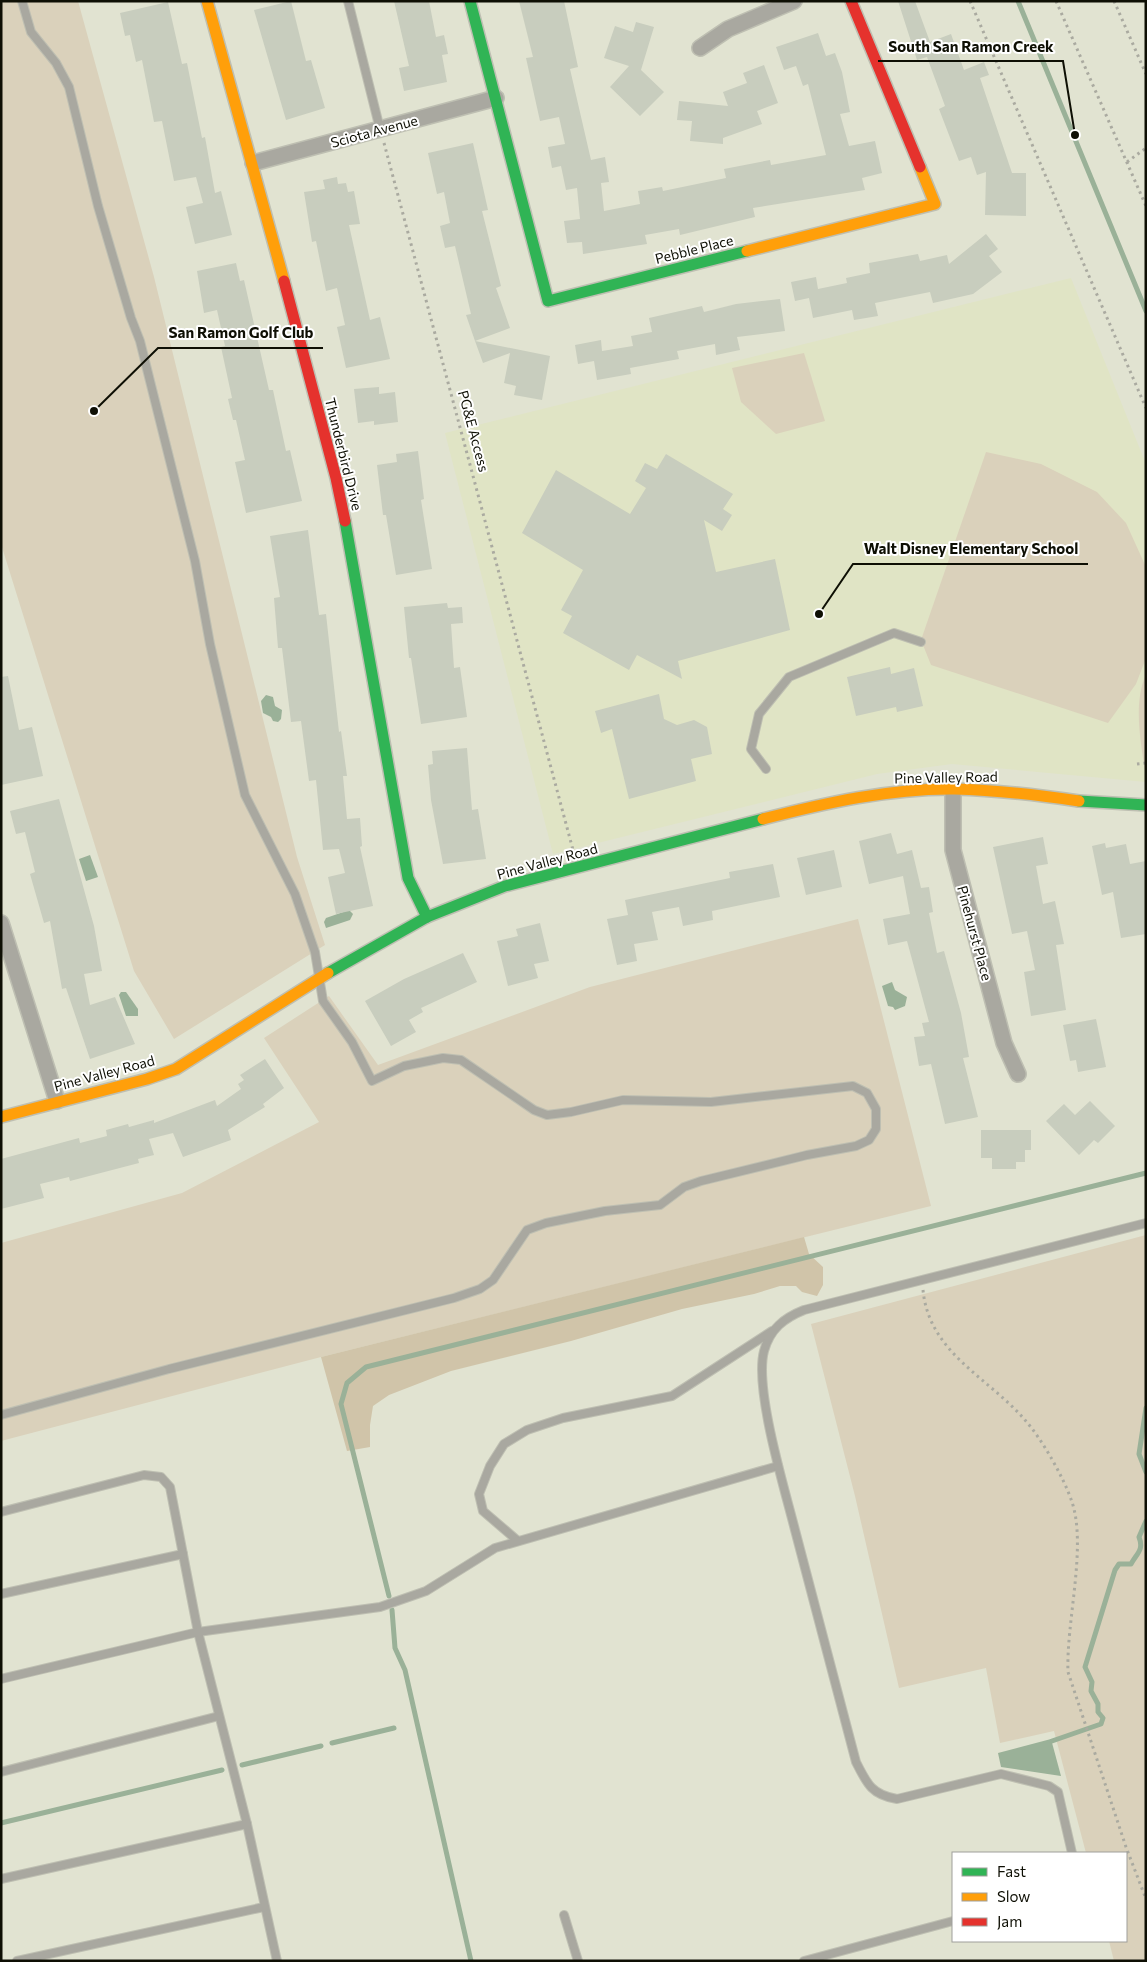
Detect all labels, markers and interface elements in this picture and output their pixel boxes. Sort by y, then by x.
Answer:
callout: South San Ramon Creek [878,31,1063,61]
text: South San Ramon Creek [888,37,1054,55]
street label: Sciota Avenue [329,111,419,151]
street label: Pebble Place [653,231,735,267]
callout: San Ramon Golf Club [158,318,323,348]
text: San Ramon Golf Club [168,323,314,341]
street label: PG&E Access [455,388,493,474]
street label: Thunderbird Drive [322,396,366,512]
callout: Walt Disney Elementary School [853,534,1088,564]
text: Walt Disney Elementary School [864,539,1078,557]
street label: Pine Valley Road [894,768,998,786]
street label: Pine Valley Road [495,839,599,883]
street label: Pinehurst Place [954,884,996,982]
street label: Pine Valley Road [52,1051,156,1095]
legend [952,1852,1127,1942]
text: Fast [997,1862,1026,1880]
text: Slow [997,1887,1030,1905]
text: Jam [997,1912,1022,1930]

